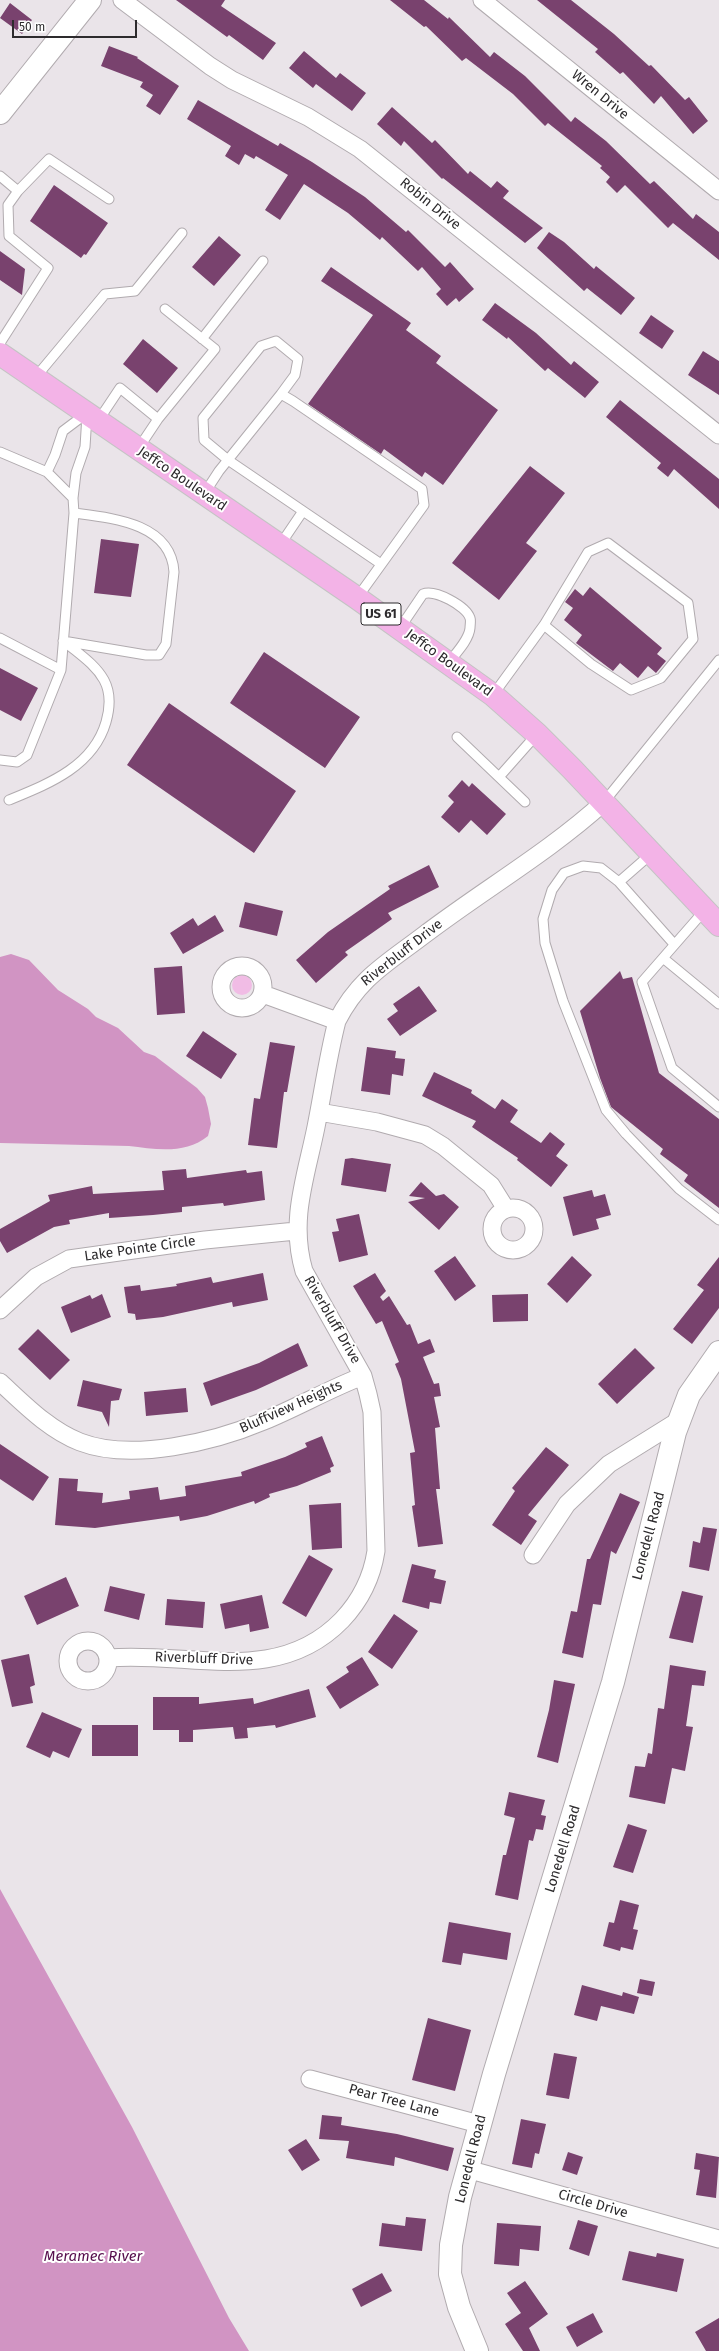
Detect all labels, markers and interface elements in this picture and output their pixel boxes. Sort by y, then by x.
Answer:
scale bar [14,12,139,38]
text: 50 m [19,20,45,34]
street label: Wren Drive [568,67,632,123]
street label: Robin Drive [396,174,464,234]
street label: Jeffco Boulevard [134,443,230,515]
road number: US 61 [361,603,401,625]
street label: Jeffco Boulevard [402,626,496,700]
street label: Riverbluff Drive [358,916,446,990]
street label: Lake Pointe Circle [83,1233,197,1265]
street label: Riverbluff Drive [300,1273,364,1367]
street label: Bluffview Heights [237,1377,345,1437]
street label: Lonedell Road [629,1490,669,1582]
street label: Riverbluff Drive [154,1649,254,1669]
street label: Lonedell Road [542,1803,584,1895]
street label: Pear Tree Lane [347,2081,441,2121]
street label: Lonedell Road [452,2113,490,2205]
street label: Circle Drive [556,2186,630,2222]
water label: Meramec River [44,2248,142,2266]

